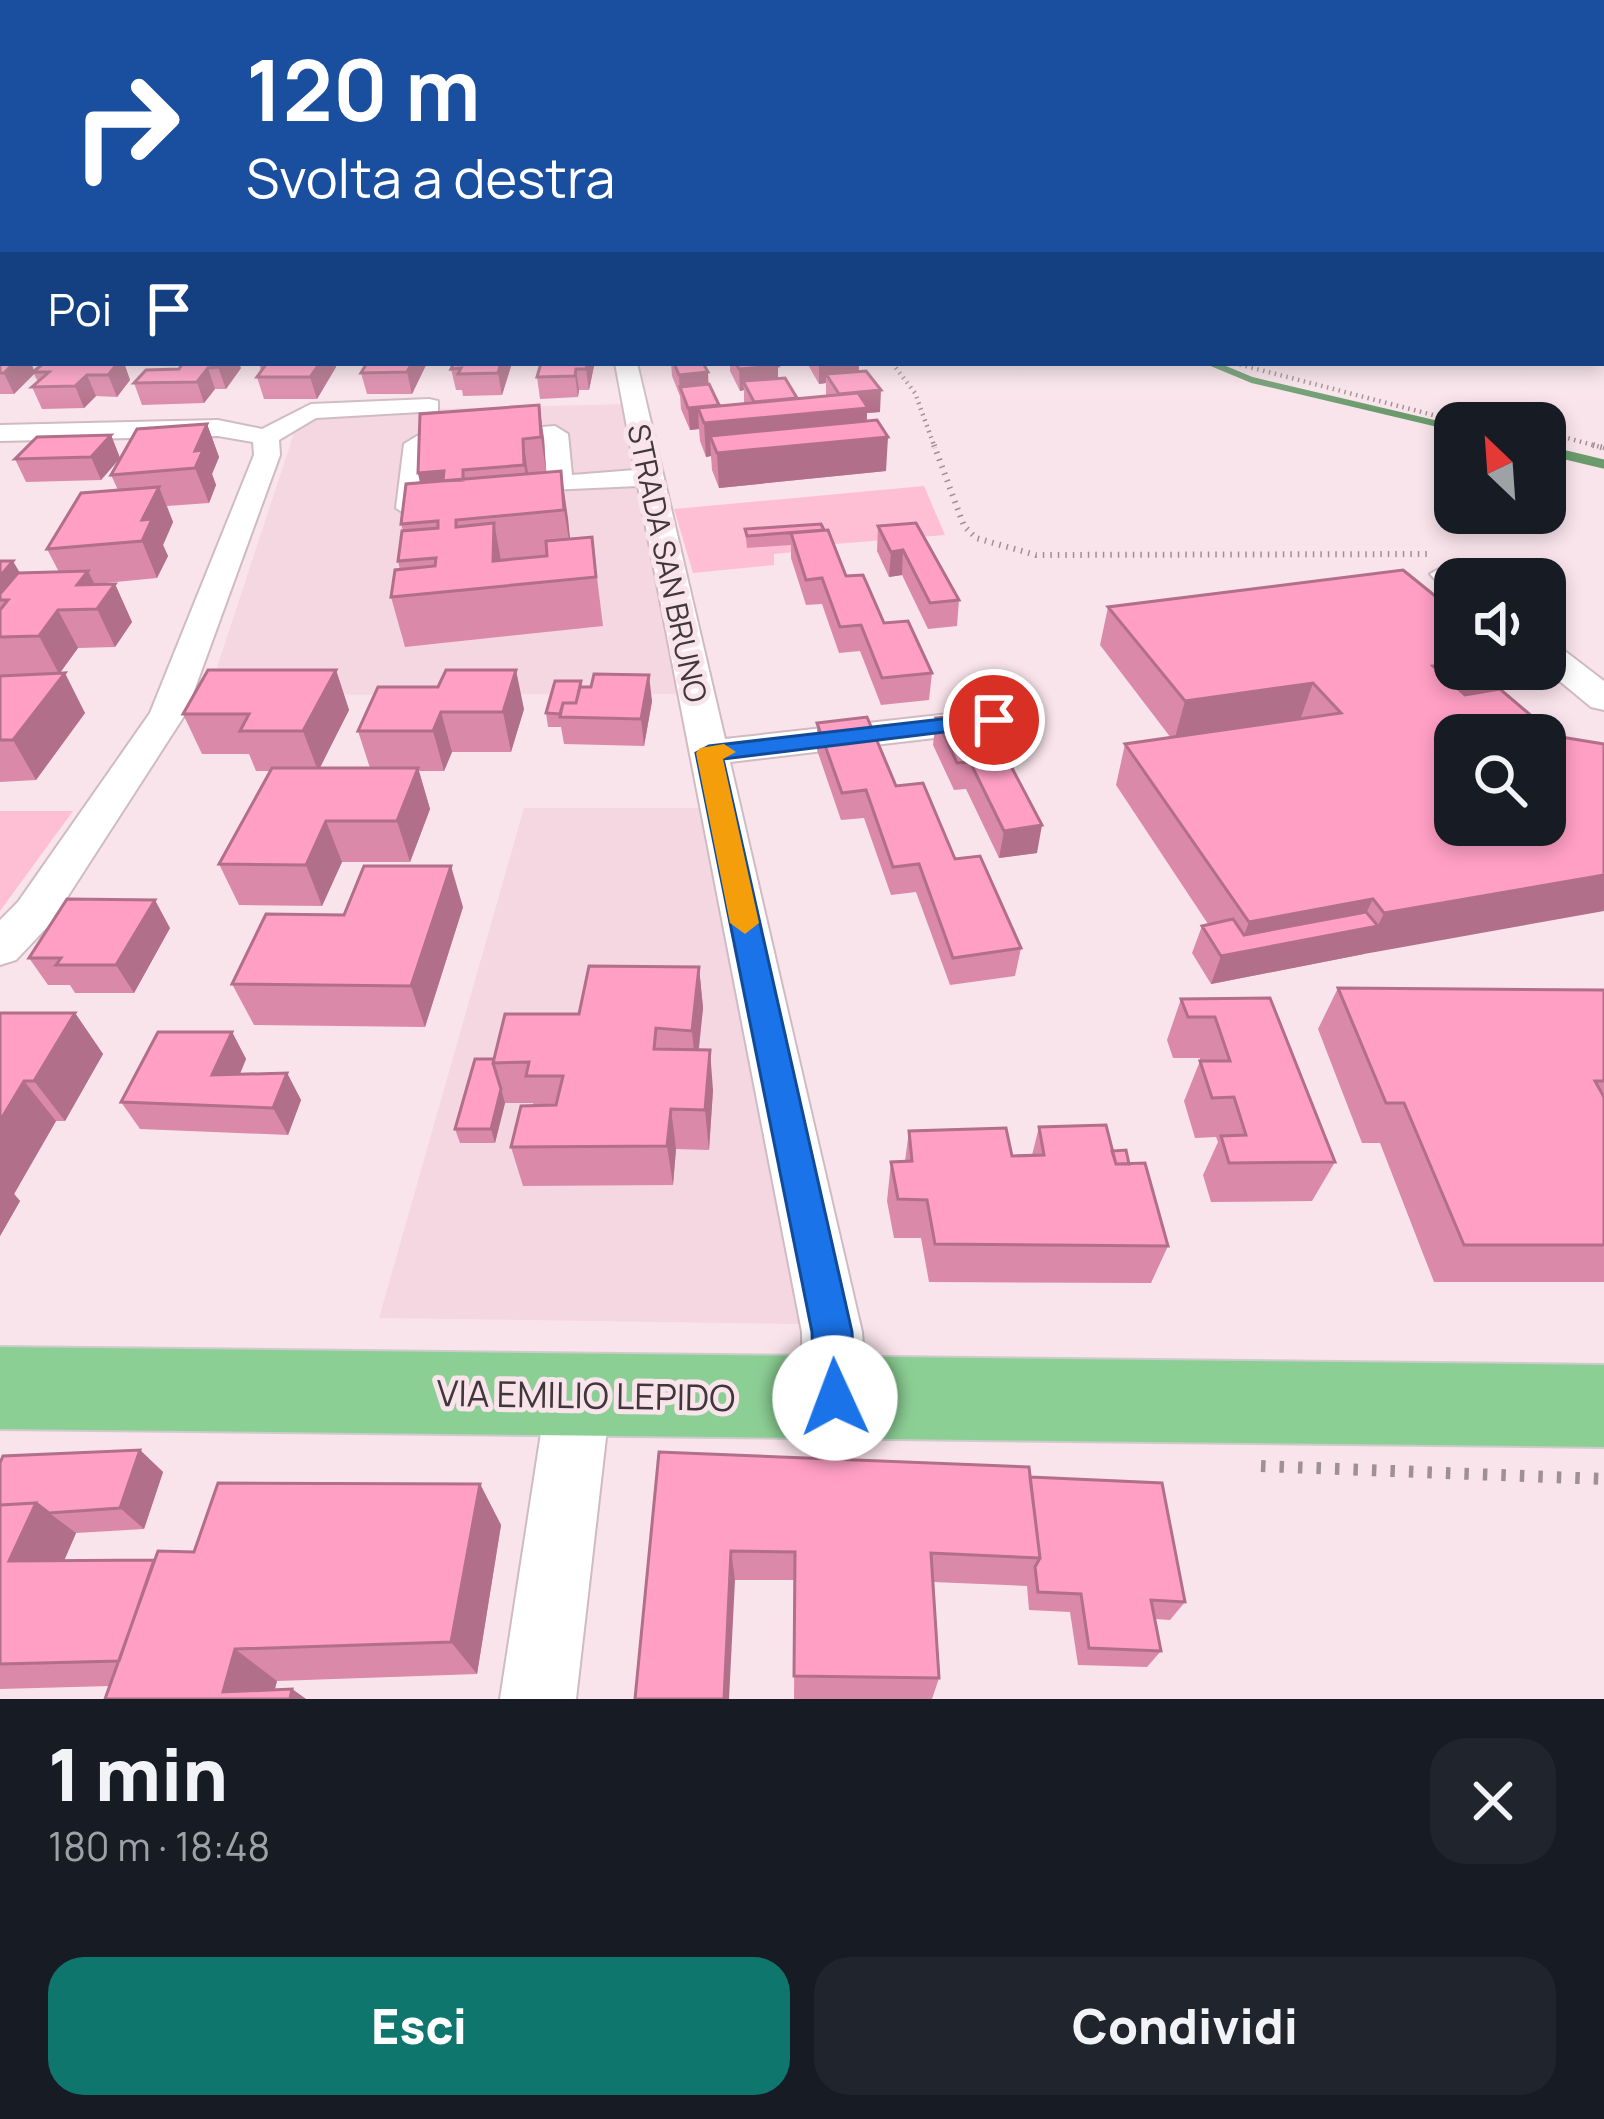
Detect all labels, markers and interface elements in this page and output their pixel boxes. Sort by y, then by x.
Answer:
text: 120 m [246,31,480,146]
icon: right [48,48,204,204]
text: Svolta a destra [246,140,615,214]
icon: arrive [136,276,202,342]
text: Poi [48,278,112,340]
north arrow [1434,402,1566,534]
map controls [1434,402,1566,846]
street label: STRADA SAN BRUNO [618,420,718,706]
button: sound [1434,558,1566,690]
pin [943,669,1045,771]
icon: arrive [961,687,1027,753]
button: search [1434,714,1566,846]
position arrow [772,1335,898,1461]
street label: VIA EMILIO LEPIDO [436,1368,736,1422]
text: 1 min [48,1724,228,1823]
button: close [1430,1738,1556,1864]
text: 180 m · 18:48 [48,1819,270,1873]
button: Esci [48,1957,790,2095]
button: Condividi [814,1957,1556,2095]

